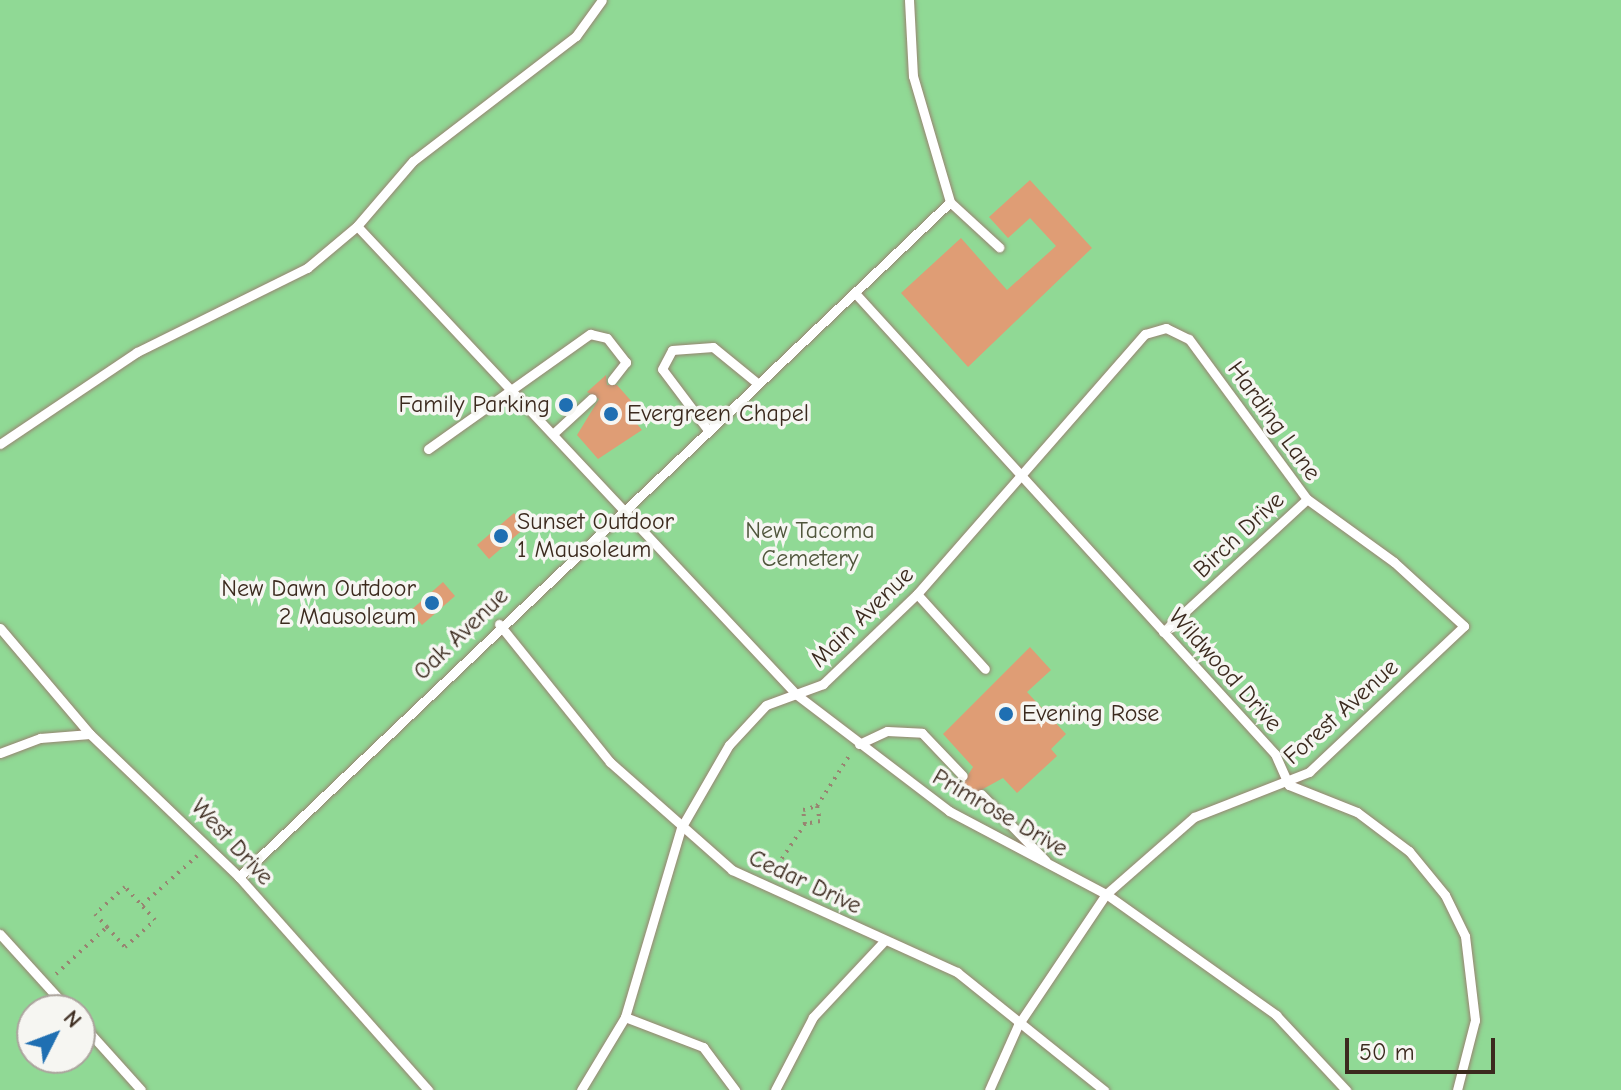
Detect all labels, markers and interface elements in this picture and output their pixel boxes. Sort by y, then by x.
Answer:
street label: Harding Lane [1221,356,1327,486]
place label: Family Parking [398,391,550,419]
marker: Family Parking [557,396,575,414]
place label: Evergreen Chapel [627,400,809,428]
marker: Evergreen Chapel [602,405,620,423]
street label: Birch Drive [1188,486,1290,584]
place label: Sunset Outdoor 1 Mausoleum [517,508,674,564]
park label: New Tacoma Cemetery [745,517,875,573]
marker: Sunset Outdoor 1 Mausoleum [492,527,510,545]
street label: Main Avenue [804,561,920,673]
place label: New Dawn Outdoor 2 Mausoleum [221,575,416,631]
street label: Oak Avenue [408,582,514,686]
marker: New Dawn Outdoor 2 Mausoleum [423,594,441,612]
street label: Wildwood Drive [1162,602,1288,738]
street label: Forest Avenue [1278,653,1404,771]
place label: Evening Rose [1022,700,1159,728]
marker: Evening Rose [997,705,1015,723]
street label: Primrose Drive [927,763,1073,863]
street label: West Drive [185,793,279,891]
street label: Cedar Drive [744,843,866,921]
north arrow [16,994,96,1074]
text: N [58,1005,87,1033]
scale bar [1349,1022,1499,1072]
text: 50 m [1359,1038,1415,1066]

